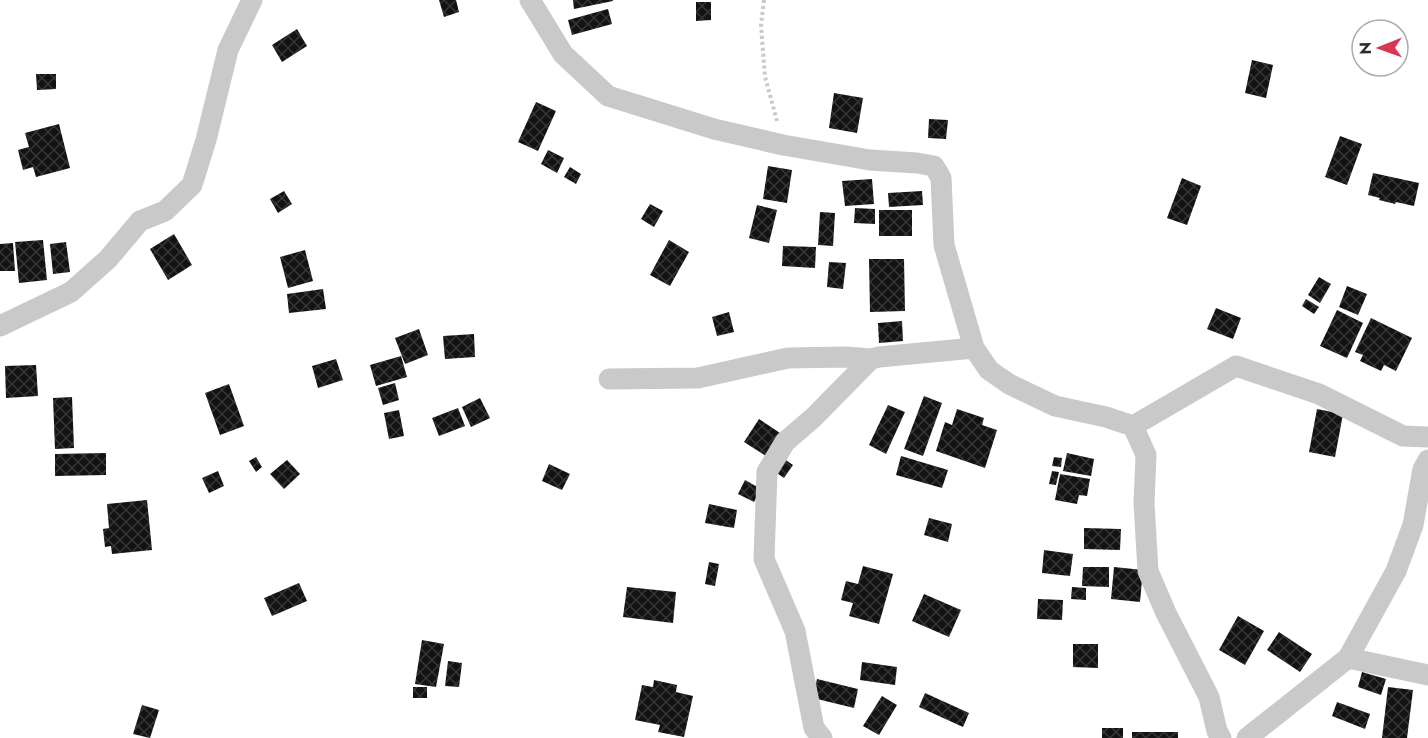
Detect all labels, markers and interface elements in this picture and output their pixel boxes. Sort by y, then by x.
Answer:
north arrow [1350,18,1410,78]
text: N [1354,42,1377,55]

